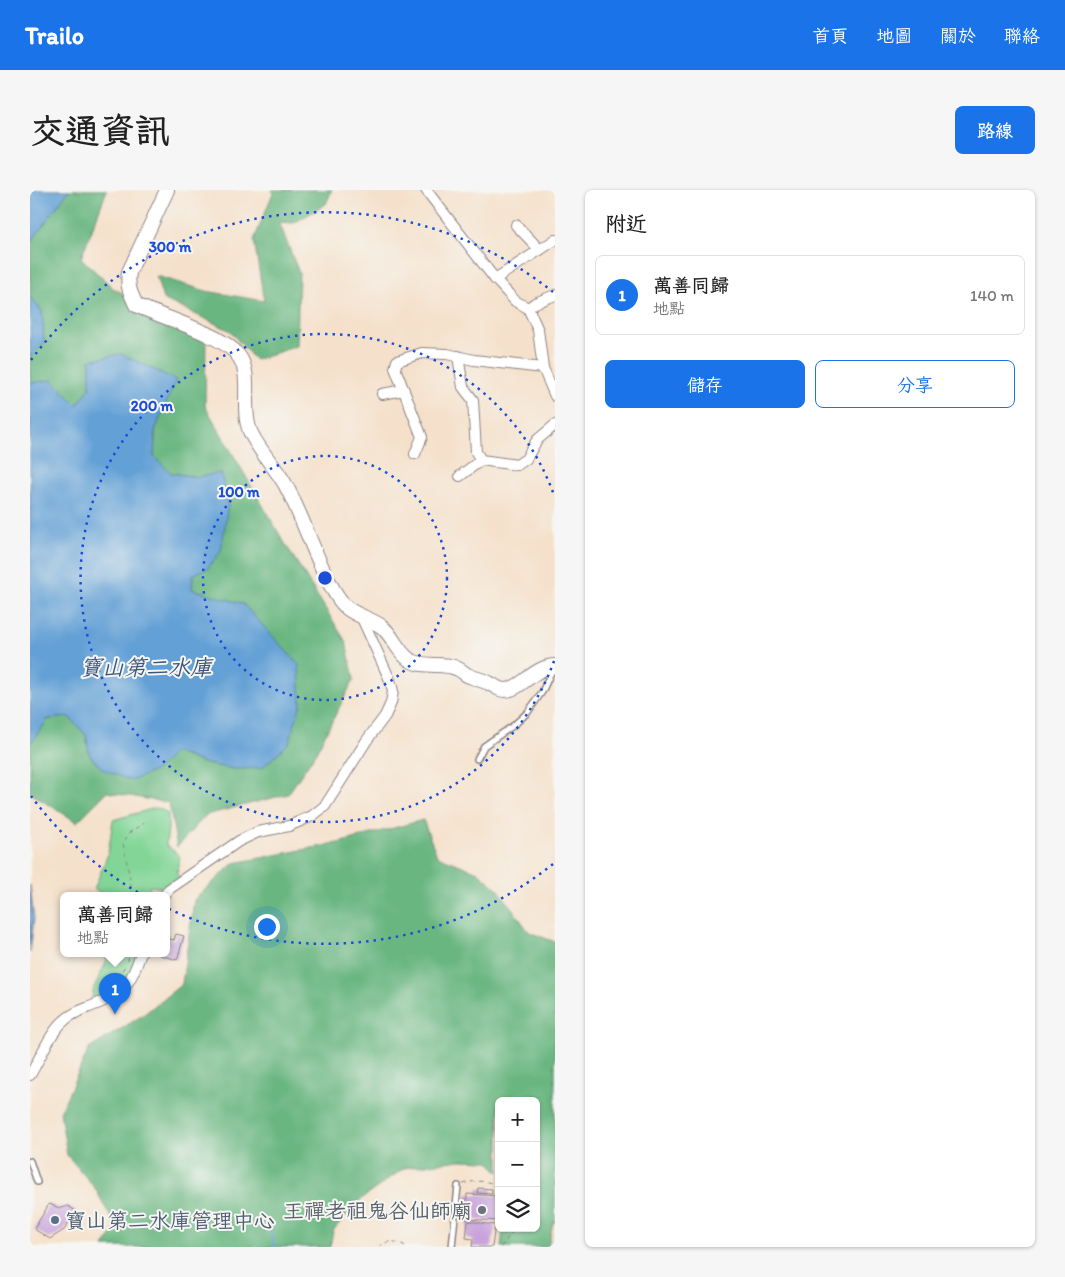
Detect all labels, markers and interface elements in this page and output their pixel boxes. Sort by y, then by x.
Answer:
text: Trailo [25,21,84,50]
text: 首頁 [812,25,848,47]
text: 地圖 [876,25,912,47]
text: 關於 [940,25,976,47]
text: 聯絡 [1004,25,1040,47]
button: 路線 [955,106,1035,154]
text: 交通資訊 [30,110,170,152]
text: 附近 [605,211,647,236]
text: 300 m [149,238,192,256]
text: 萬善同歸 [653,274,729,297]
text: 1 [618,286,626,305]
text: 140 m [970,286,1014,305]
text: 地點 [653,299,685,318]
button: 儲存 [605,360,805,408]
button: 分享 [815,360,1015,408]
text: 200 m [131,397,174,415]
text: 100 m [218,483,260,501]
centre of rings [316,569,334,587]
water label: 寶山第二水庫 [80,654,214,681]
popup [60,892,170,957]
text: 萬善同歸 [77,903,153,926]
your location [254,914,280,940]
text: 地點 [77,928,109,947]
pin: 1 [99,973,131,1014]
map controls [495,1097,540,1232]
button: + [495,1097,540,1142]
button: − [495,1142,540,1187]
button: layers [495,1187,540,1232]
place label: 王禪老祖鬼谷仙師廟 [283,1198,472,1223]
marker: 王禪老祖鬼谷仙師廟 [476,1204,488,1216]
place label: 寶山第二水庫管理中心 [65,1208,275,1233]
marker: 寶山第二水庫管理中心 [49,1214,61,1226]

